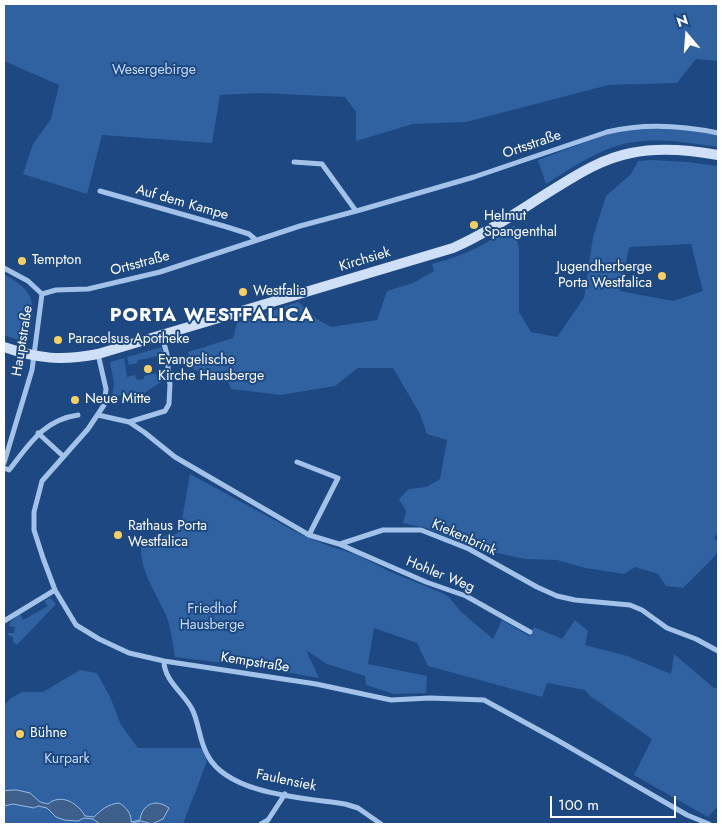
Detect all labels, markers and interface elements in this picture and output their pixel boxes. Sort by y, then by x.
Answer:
north arrow [662,10,712,60]
text: N [674,10,691,32]
park label: Wesergebirge [112,63,196,79]
street label: Ortsstraße [501,127,563,163]
street label: Auf dem Kampe [134,182,230,224]
place label: Helmut Spangenthal [484,209,557,242]
marker: Helmut Spangenthal [468,219,480,231]
street label: Kirchsiek [337,244,393,276]
street label: Ortsstraße [109,248,171,280]
place label: Tempton [32,253,82,269]
marker: Tempton [16,255,28,267]
place label: Jugendherberge Porta Westfalica [556,260,652,292]
marker: Jugendherberge Porta Westfalica [656,270,668,282]
place label: Westfalia [253,284,306,300]
marker: Westfalia [237,286,249,298]
street label: Hauptstraße [9,305,37,377]
district label: PORTA WESTFALICA [108,305,316,327]
place label: Paracelsus Apotheke [68,332,189,348]
marker: Paracelsus Apotheke [52,334,64,346]
place label: Evangelische Kirche Hausberge [158,353,264,386]
marker: Evangelische Kirche Hausberge [142,363,154,375]
place label: Neue Mitte [85,392,151,408]
marker: Neue Mitte [69,394,81,406]
street label: Kiekenbrink [429,516,499,560]
place label: Rathaus Porta Westfalica [128,519,207,552]
marker: Rathaus Porta Westfalica [112,529,124,541]
street label: Hohler Weg [403,554,477,596]
park label: Friedhof Hausberge [180,602,244,634]
street label: Kempstraße [219,649,291,677]
place label: Bühne [30,726,67,742]
marker: Bühne [14,728,26,740]
park label: Kurpark [44,752,90,768]
street label: Faulensiek [254,766,318,796]
scale bar [552,786,678,818]
text: 100 m [558,794,599,816]

